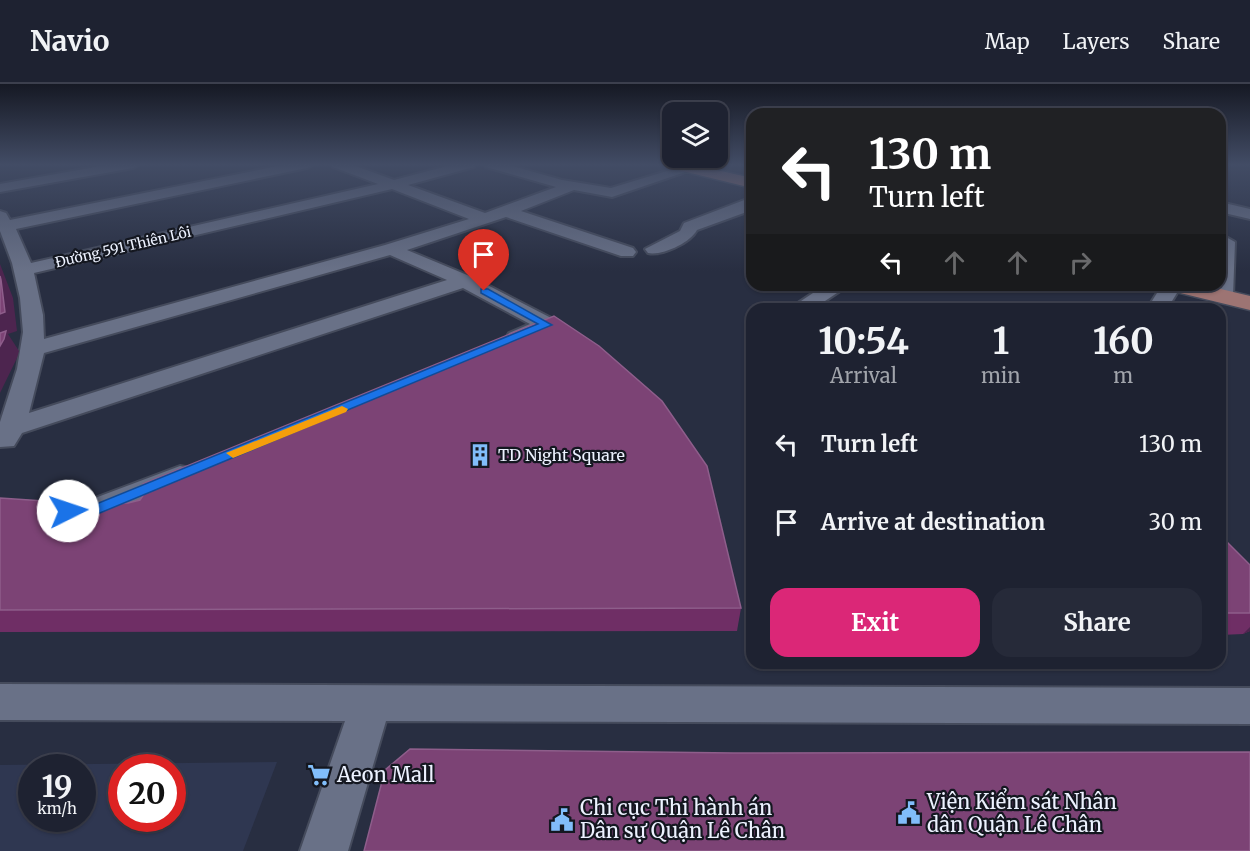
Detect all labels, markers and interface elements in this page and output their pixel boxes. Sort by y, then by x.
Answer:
text: Navio [30,23,110,59]
text: Map [985,28,1030,55]
text: Layers [1063,28,1130,55]
text: Share [1163,28,1220,55]
map controls [662,102,728,168]
button: layers [662,102,728,168]
text: 130 m [869,128,991,180]
icon: left [770,132,848,210]
text: Turn left [869,180,984,214]
street label: Đường 591 Thiên Lôi [53,222,193,271]
pin [458,229,509,291]
icon: arrive [467,238,500,271]
icon: left [875,246,908,279]
icon: ahead [938,246,971,279]
icon: ahead [1001,246,1034,279]
icon: right [1064,246,1097,279]
text: 10:54 [818,319,909,364]
text: 1 [992,319,1009,364]
text: 160 [1093,319,1154,364]
text: Arrival [830,363,897,388]
text: min [981,363,1021,388]
text: m [1113,363,1133,388]
icon: left [770,428,803,461]
text: Turn left [821,430,918,458]
text: 130 m [1139,430,1202,458]
building icon: TD Night Square [467,442,493,468]
place label: TD Night Square [498,445,625,465]
position arrow [36,479,100,543]
icon: arrive [770,506,803,539]
text: Arrive at destination [821,508,1045,536]
text: 30 m [1148,508,1202,536]
button: Exit [770,588,980,657]
button: Share [992,588,1202,657]
speed limit sign: 20 [108,754,186,832]
supermarket icon: Aeon Mall [306,762,332,788]
place label: Aeon Mall [336,762,434,787]
text: 19 [41,767,73,805]
place label: Viện Kiểm sát Nhân dân Quận Lê Chân [926,787,1117,837]
place label: Chi cục Thi hành án Dân sự Quận Lê Chân [580,795,785,843]
text: km/h [37,799,77,818]
public building icon: Viện Kiểm sát Nhân dân Quận Lê Chân [896,800,922,826]
public building icon: Chi cục Thi hành án Dân sự Quận Lê Chân [549,807,575,833]

